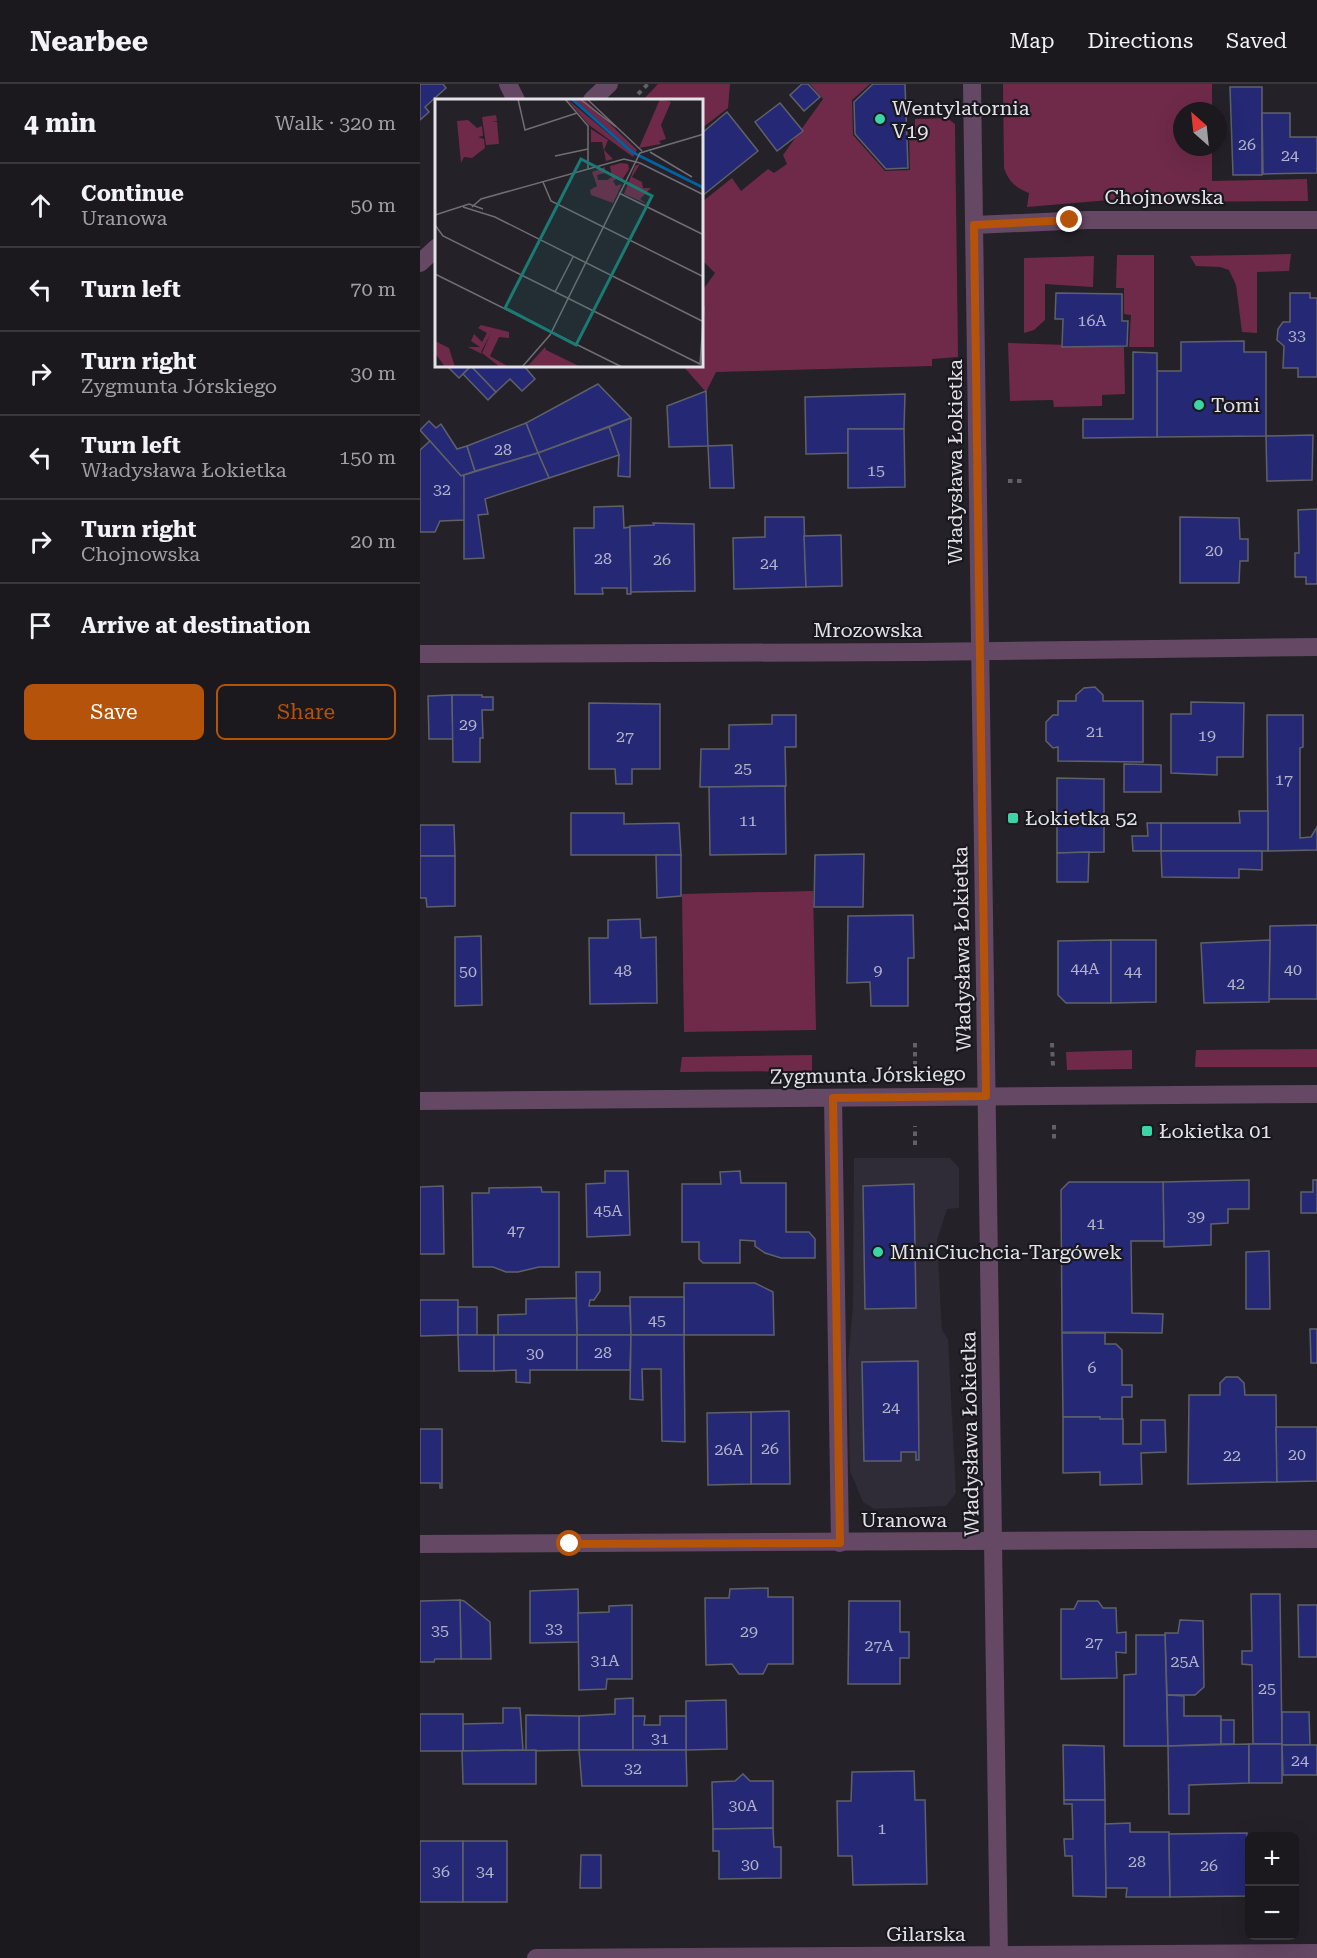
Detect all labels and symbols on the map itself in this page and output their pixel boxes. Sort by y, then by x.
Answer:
place label: Wentylatornia V19 [892,96,1030,143]
inset map [435,99,704,368]
north arrow [1173,102,1227,156]
marker: Wentylatornia V19 [873,112,887,126]
house number: 26 [1238,135,1256,154]
house number: 24 [1281,146,1299,165]
street label: Chojnowska [1104,185,1224,209]
route end [1056,206,1082,232]
house number: 16A [1077,311,1107,330]
house number: 33 [1288,326,1306,345]
street label: Władysława Łokietka [943,359,967,565]
place label: Tomi [1211,393,1260,417]
marker: Tomi [1192,398,1206,412]
house number: 28 [494,440,512,459]
house number: 15 [867,461,885,480]
house number: 32 [433,480,451,499]
house number: 20 [1205,541,1223,560]
house number: 28 [594,549,612,568]
house number: 26 [653,550,671,569]
house number: 24 [760,554,778,573]
street label: Mrozowska [813,618,923,642]
house number: 29 [459,715,477,734]
house number: 21 [1086,722,1104,741]
house number: 19 [1198,726,1216,745]
house number: 27 [616,727,634,746]
house number: 25 [734,759,752,778]
house number: 17 [1275,770,1293,789]
place label: Łokietka 52 [1025,806,1138,830]
house number: 11 [739,811,757,830]
marker: Łokietka 52 [1006,811,1020,825]
street label: Władysława Łokietka [948,846,976,1052]
house number: 44A [1070,959,1100,978]
house number: 40 [1284,960,1302,979]
house number: 48 [614,961,632,980]
house number: 9 [874,961,883,980]
house number: 50 [459,962,477,981]
house number: 44 [1124,962,1142,981]
house number: 42 [1227,974,1245,993]
street label: Zygmunta Jórskiego [770,1061,966,1089]
place label: Łokietka 01 [1159,1119,1272,1143]
marker: Łokietka 01 [1140,1124,1154,1138]
house number: 45A [593,1201,623,1220]
house number: 39 [1187,1207,1205,1226]
house number: 41 [1087,1214,1105,1233]
house number: 47 [507,1221,525,1240]
place label: MiniCiuchcia-Targówek [890,1240,1122,1264]
marker: MiniCiuchcia-Targówek [871,1245,885,1259]
house number: 45 [648,1311,666,1330]
street label: Władysława Łokietka [956,1331,984,1537]
house number: 28 [594,1343,612,1362]
house number: 30 [526,1344,544,1363]
house number: 6 [1088,1358,1097,1377]
house number: 24 [882,1398,900,1417]
house number: 26 [761,1439,779,1458]
house number: 26A [714,1440,744,1459]
house number: 20 [1288,1445,1306,1464]
house number: 22 [1223,1446,1241,1465]
street label: Uranowa [861,1508,947,1532]
route start [556,1530,582,1556]
house number: 33 [545,1619,563,1638]
house number: 35 [431,1621,449,1640]
house number: 29 [740,1622,758,1641]
house number: 27 [1085,1633,1103,1652]
house number: 27A [864,1636,894,1655]
house number: 31A [590,1651,620,1670]
house number: 25A [1170,1652,1200,1671]
house number: 25 [1258,1679,1276,1698]
house number: 31 [651,1729,669,1748]
house number: 24 [1291,1751,1309,1770]
house number: 32 [624,1759,642,1778]
house number: 30A [728,1796,758,1815]
house number: 1 [878,1819,887,1838]
house number: 28 [1128,1852,1146,1871]
house number: 30 [741,1855,759,1874]
house number: 26 [1200,1856,1218,1875]
house number: 36 [432,1862,450,1881]
house number: 34 [476,1862,494,1881]
street label: Gilarska [886,1922,966,1946]

